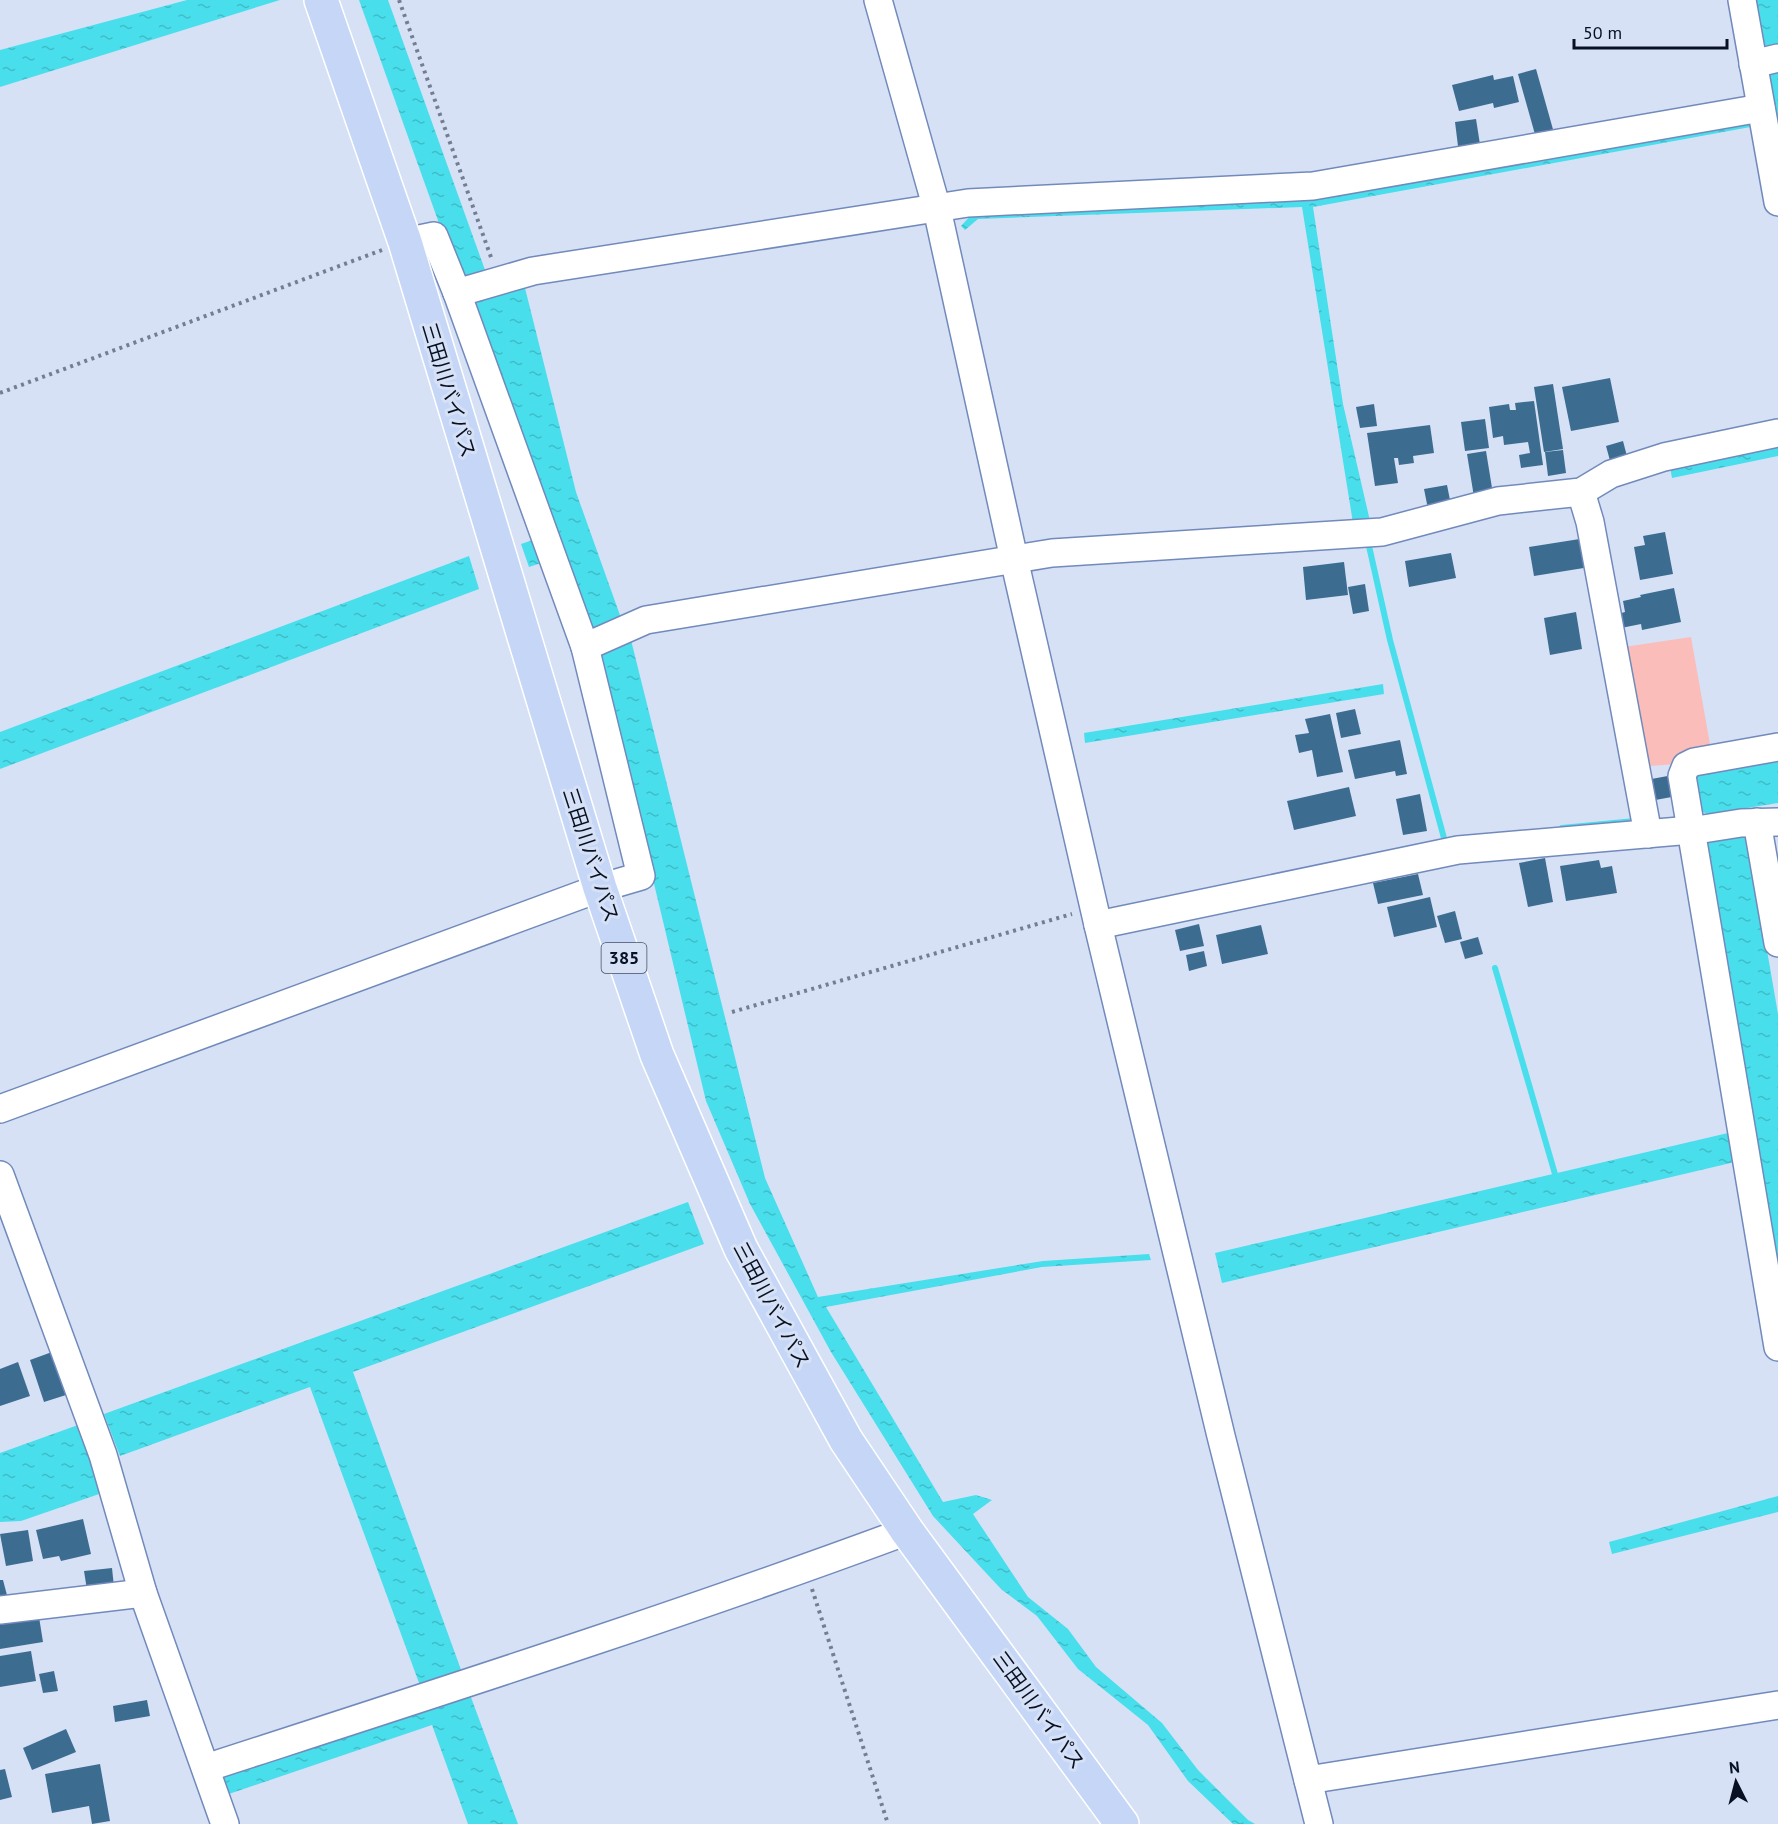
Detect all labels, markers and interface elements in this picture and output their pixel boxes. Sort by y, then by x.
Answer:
scale bar [1574,12,1727,50]
text: 50 m [1583,21,1622,44]
street label: 三田川バイパス [416,319,482,461]
street label: 三田川バイパス [557,785,625,925]
road number: 385 [602,943,646,973]
street label: 三田川バイパス [728,1237,816,1373]
street label: 三田川バイパス [987,1646,1091,1774]
north arrow [1706,1752,1766,1812]
text: N [1728,1757,1741,1778]

